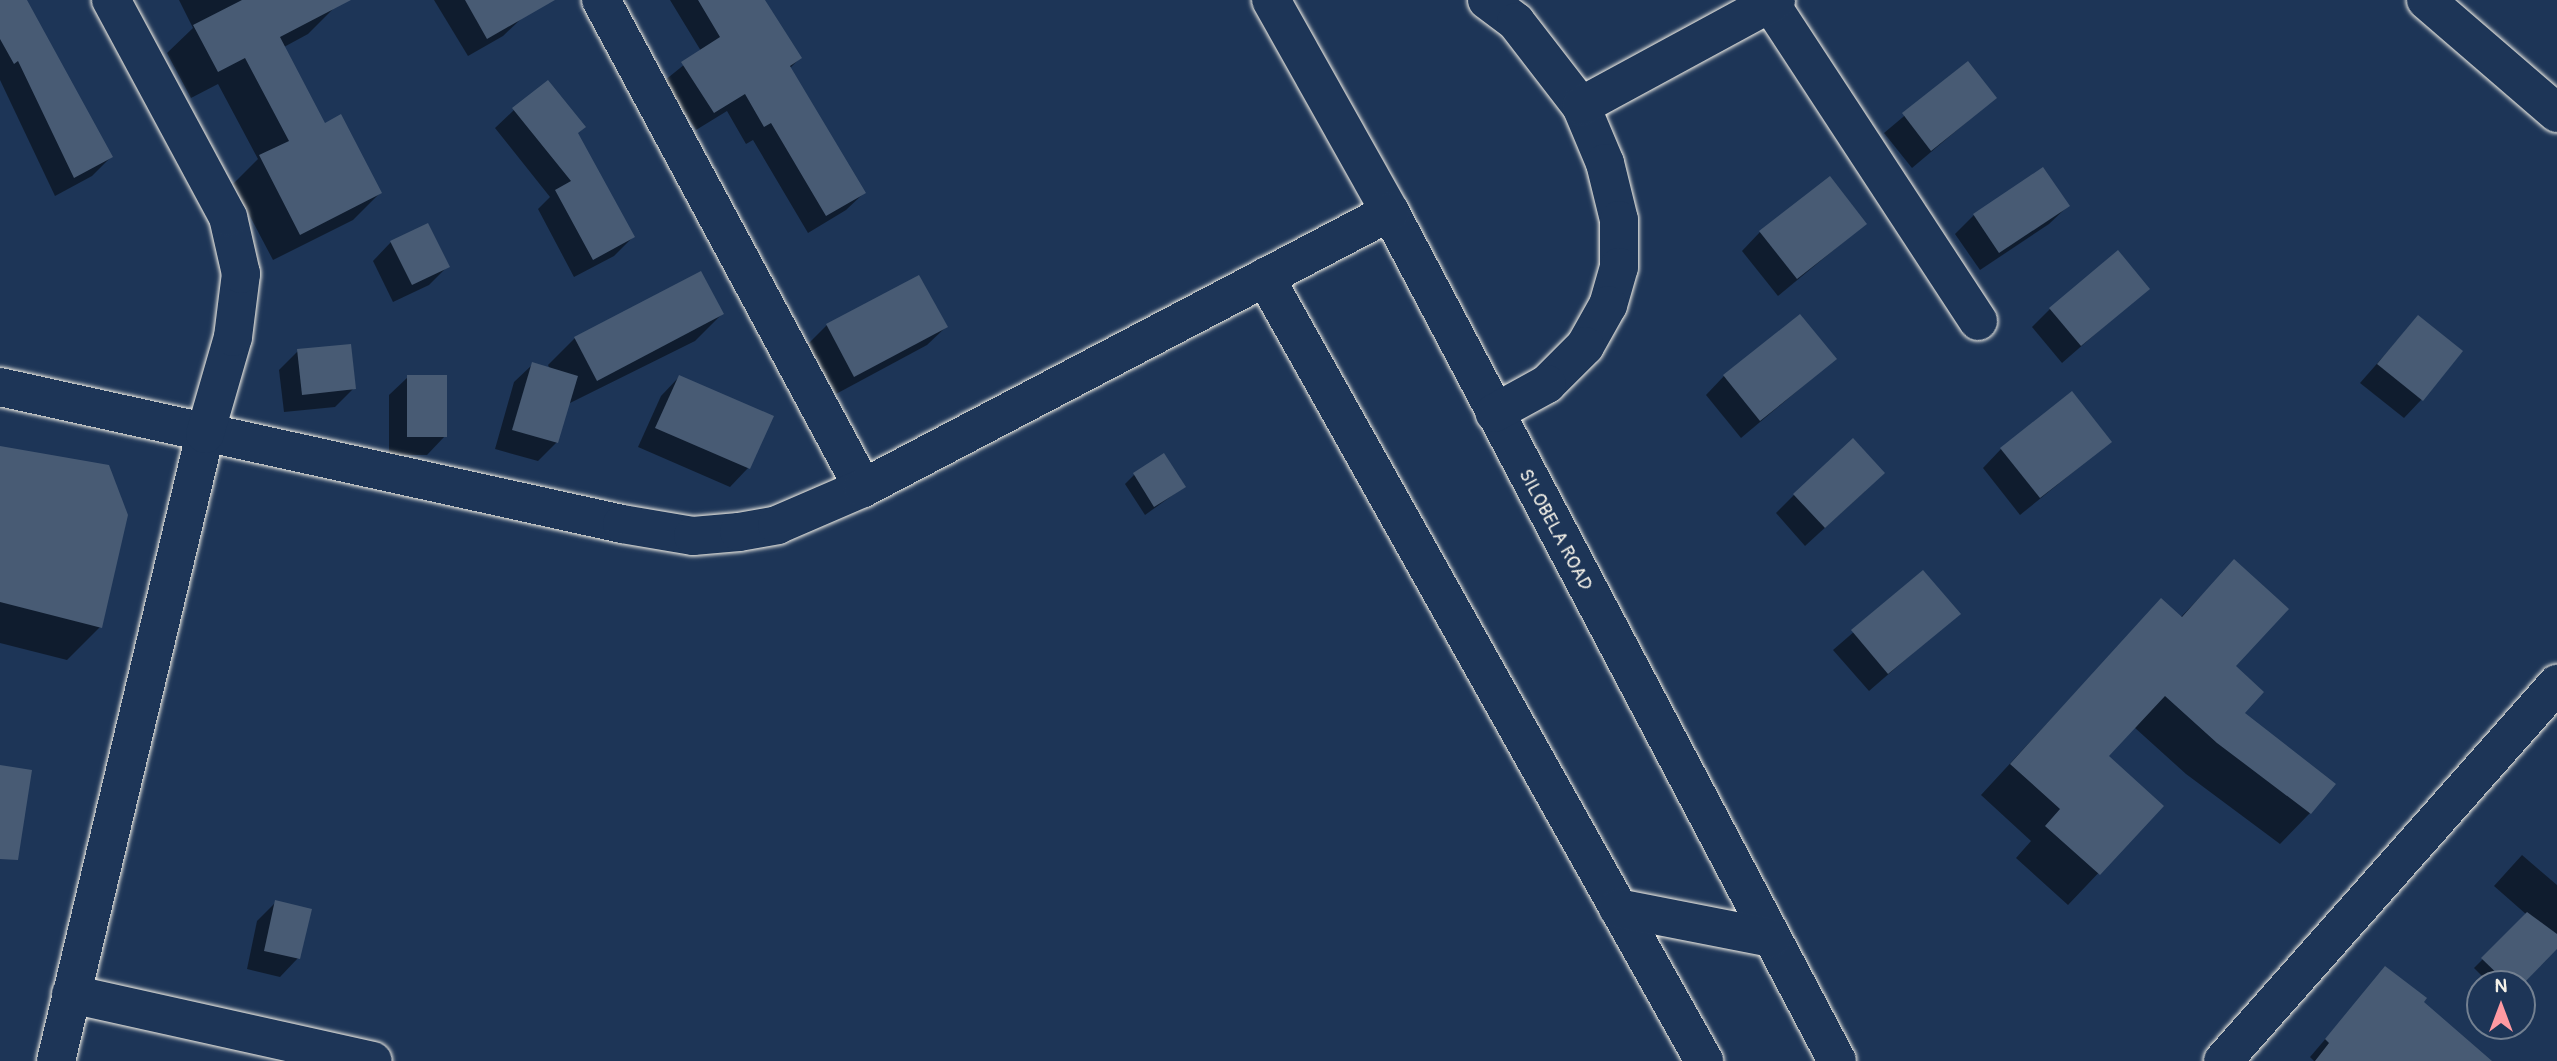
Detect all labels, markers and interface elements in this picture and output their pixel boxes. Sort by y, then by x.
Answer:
street label: SILOBELA ROAD [1513,465,1597,595]
north arrow [2466,970,2536,1040]
text: N [2495,974,2507,998]

